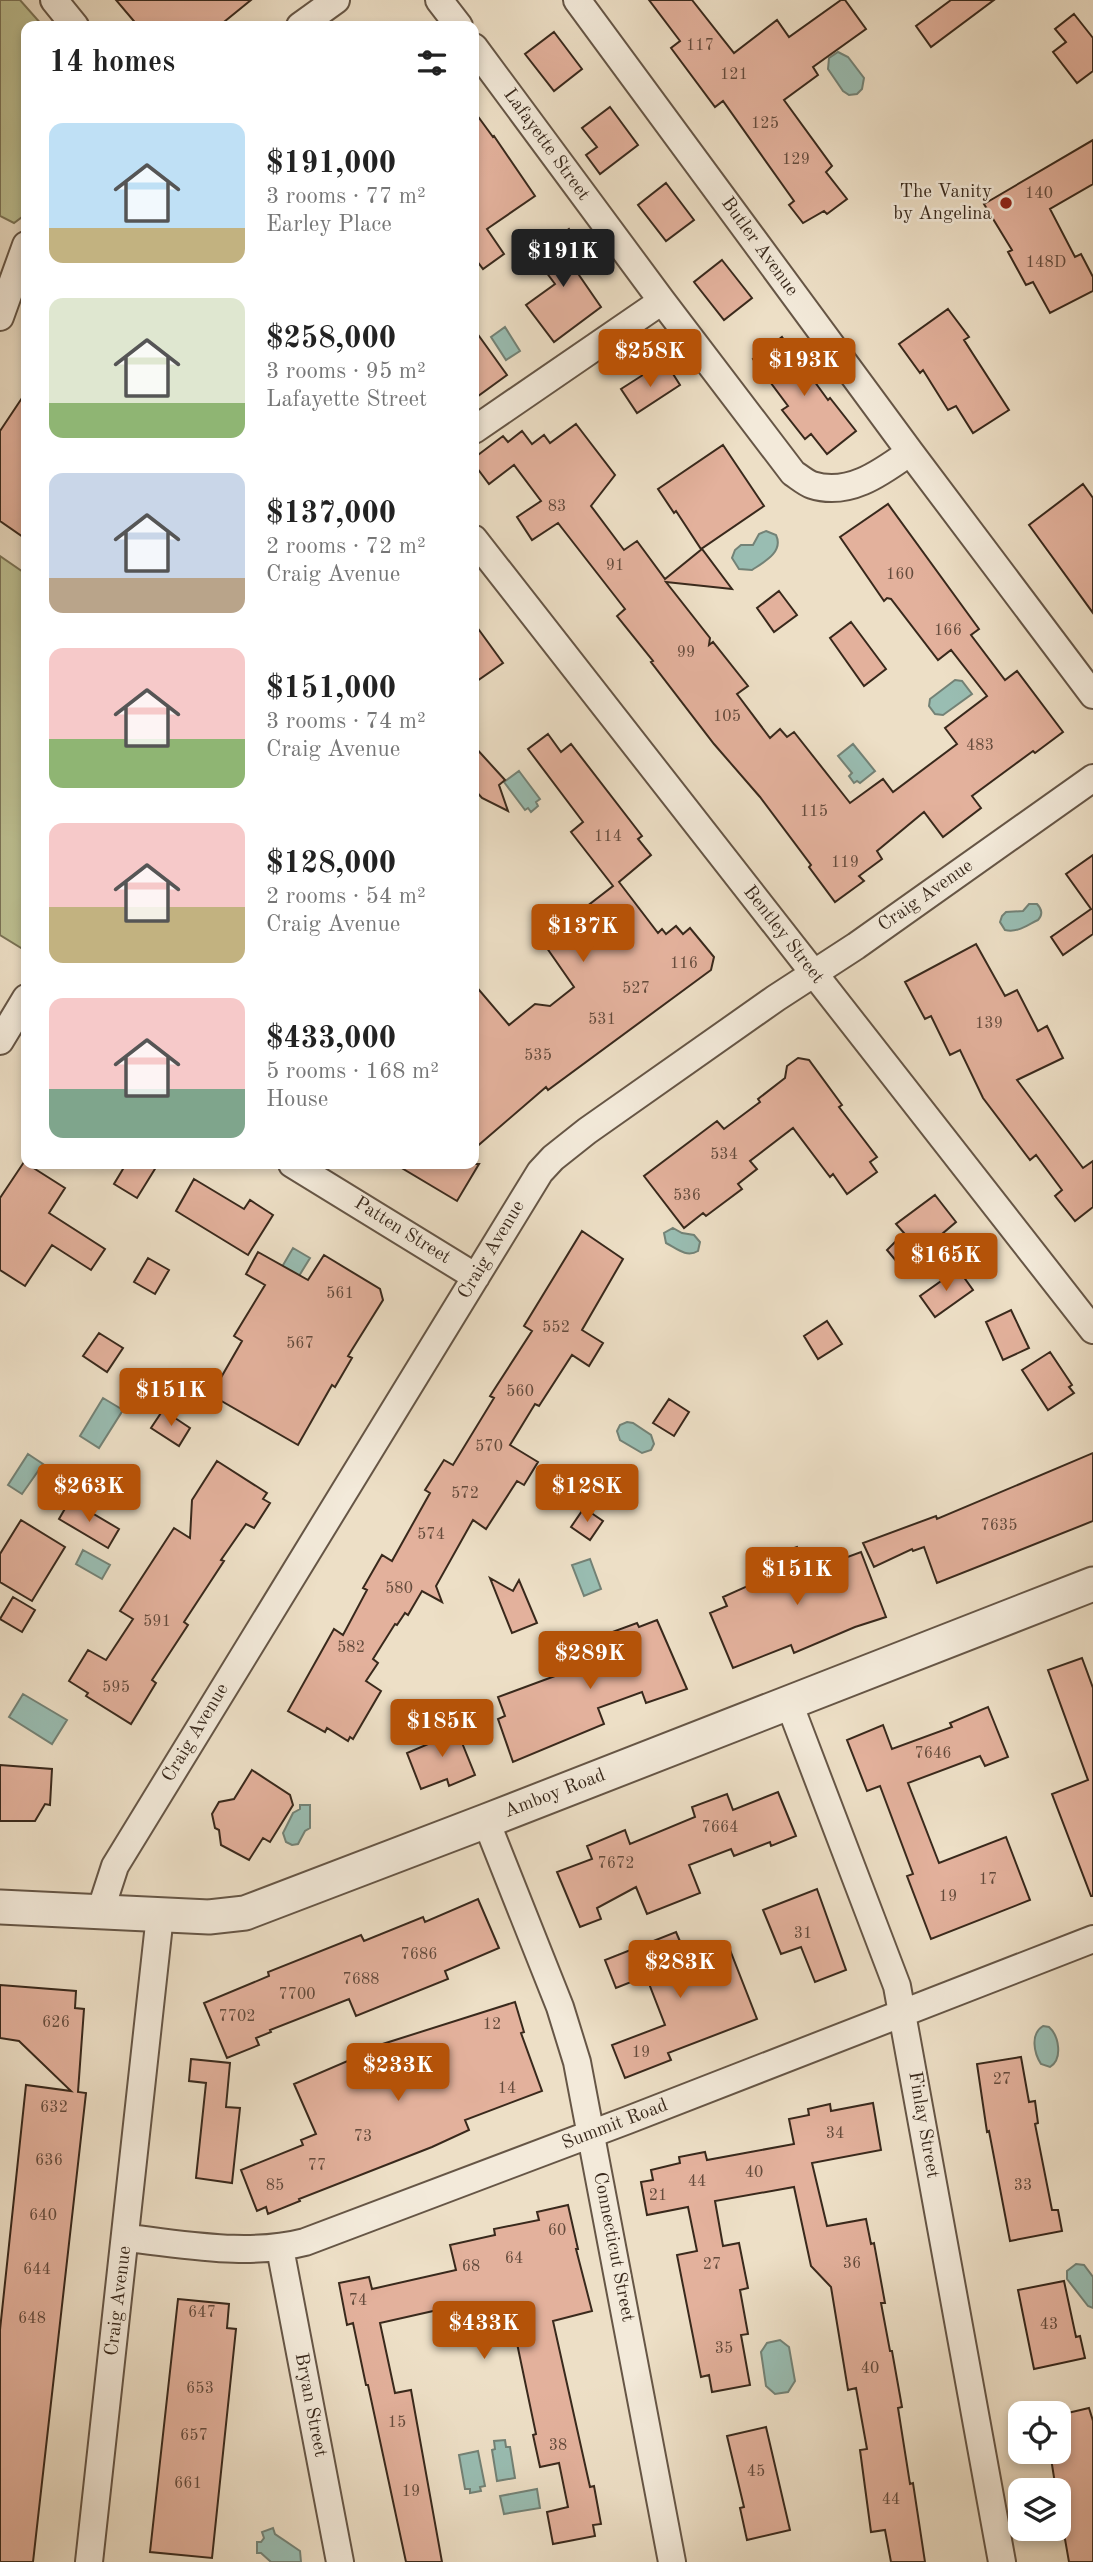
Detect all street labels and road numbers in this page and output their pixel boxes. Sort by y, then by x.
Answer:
street label: Lafayette Street [499,86,593,204]
street label: Butler Avenue [717,194,801,300]
street label: Craig Avenue [875,856,977,936]
street label: Bentley Street [739,883,827,987]
street label: Patten Street [351,1194,453,1268]
street label: Craig Avenue [455,1198,529,1302]
street label: Craig Avenue [159,1681,233,1785]
street label: Amboy Road [502,1766,608,1822]
street label: Finlay Street [904,2070,942,2180]
street label: Summit Road [560,2096,671,2154]
street label: Connecticut Street [589,2170,637,2324]
street label: Craig Avenue [103,2245,135,2357]
street label: Bryan Street [291,2351,329,2459]

